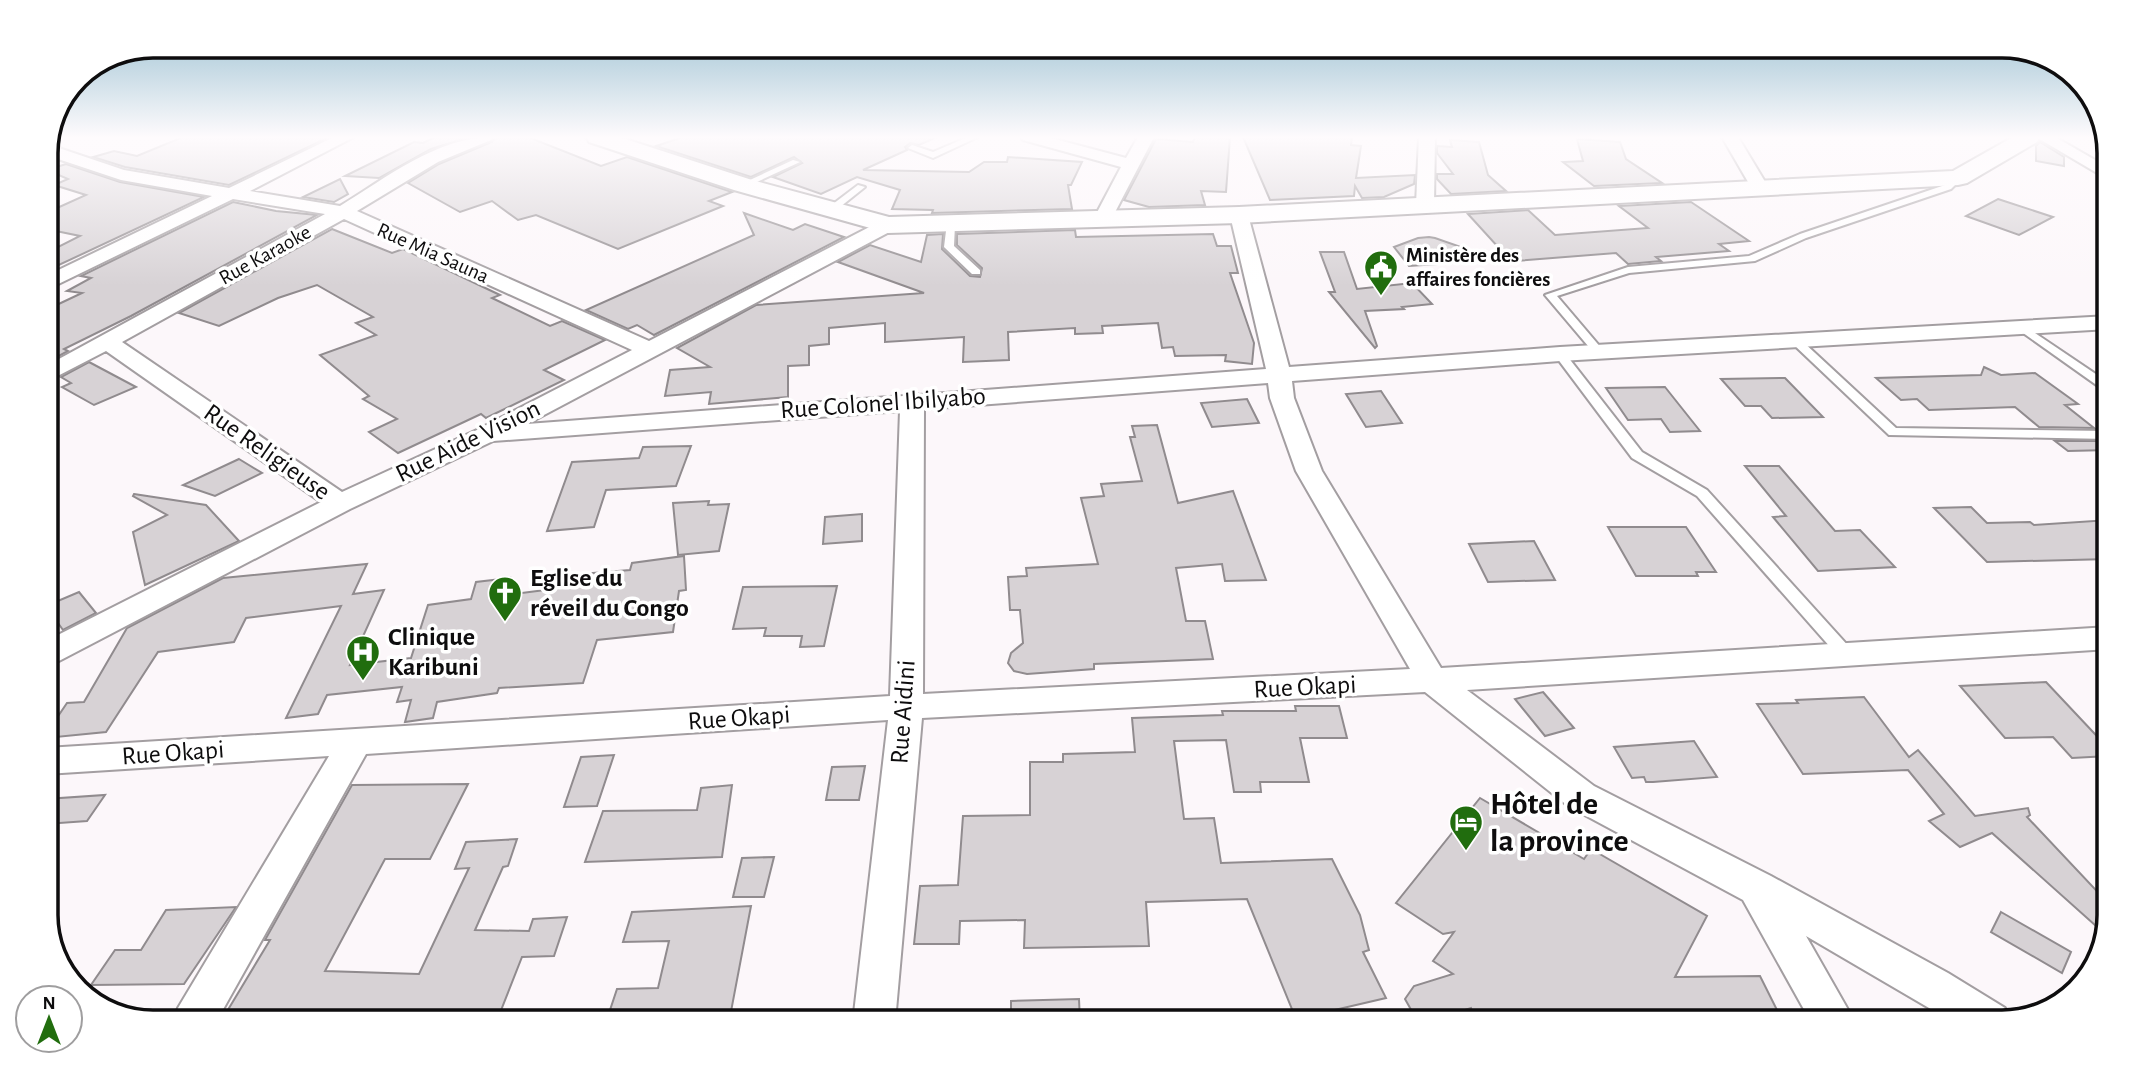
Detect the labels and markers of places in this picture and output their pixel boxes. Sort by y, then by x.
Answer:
place label: Ministère des affaires foncières [1406,245,1550,290]
public building icon: Ministère des affaires foncières [1362,248,1400,297]
place label: Eglise du réveil du Congo [530,565,689,621]
church icon: Eglise du réveil du Congo [486,574,524,623]
place label: Clinique Karibuni [388,624,479,680]
hospital icon: Clinique Karibuni [344,633,382,682]
place label: Hôtel de la province [1490,788,1629,857]
hotel icon: Hôtel de la province [1447,803,1485,852]

